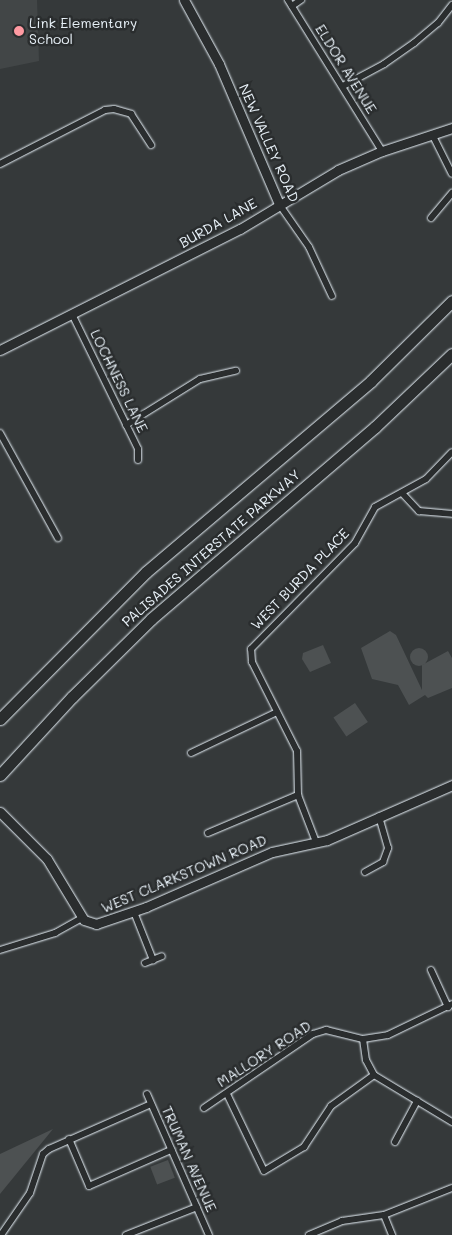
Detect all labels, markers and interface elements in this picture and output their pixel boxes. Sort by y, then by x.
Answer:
place label: Link Elementary School [29,15,137,48]
street label: ELDOR AVENUE [312,21,380,117]
marker: Link Elementary School [13,25,25,37]
street label: NEW VALLEY ROAD [235,81,303,205]
street label: BURDA LANE [176,195,260,251]
street label: LOCHNESS LANE [87,327,151,435]
street label: PALISADES INTERSTATE PARKWAY [118,466,304,630]
street label: WEST BURDA PLACE [247,525,353,633]
street label: WEST CLARKSTOWN ROAD [99,831,269,917]
street label: MALLORY ROAD [214,1017,314,1091]
street label: TRUMAN AVENUE [158,1103,220,1215]

